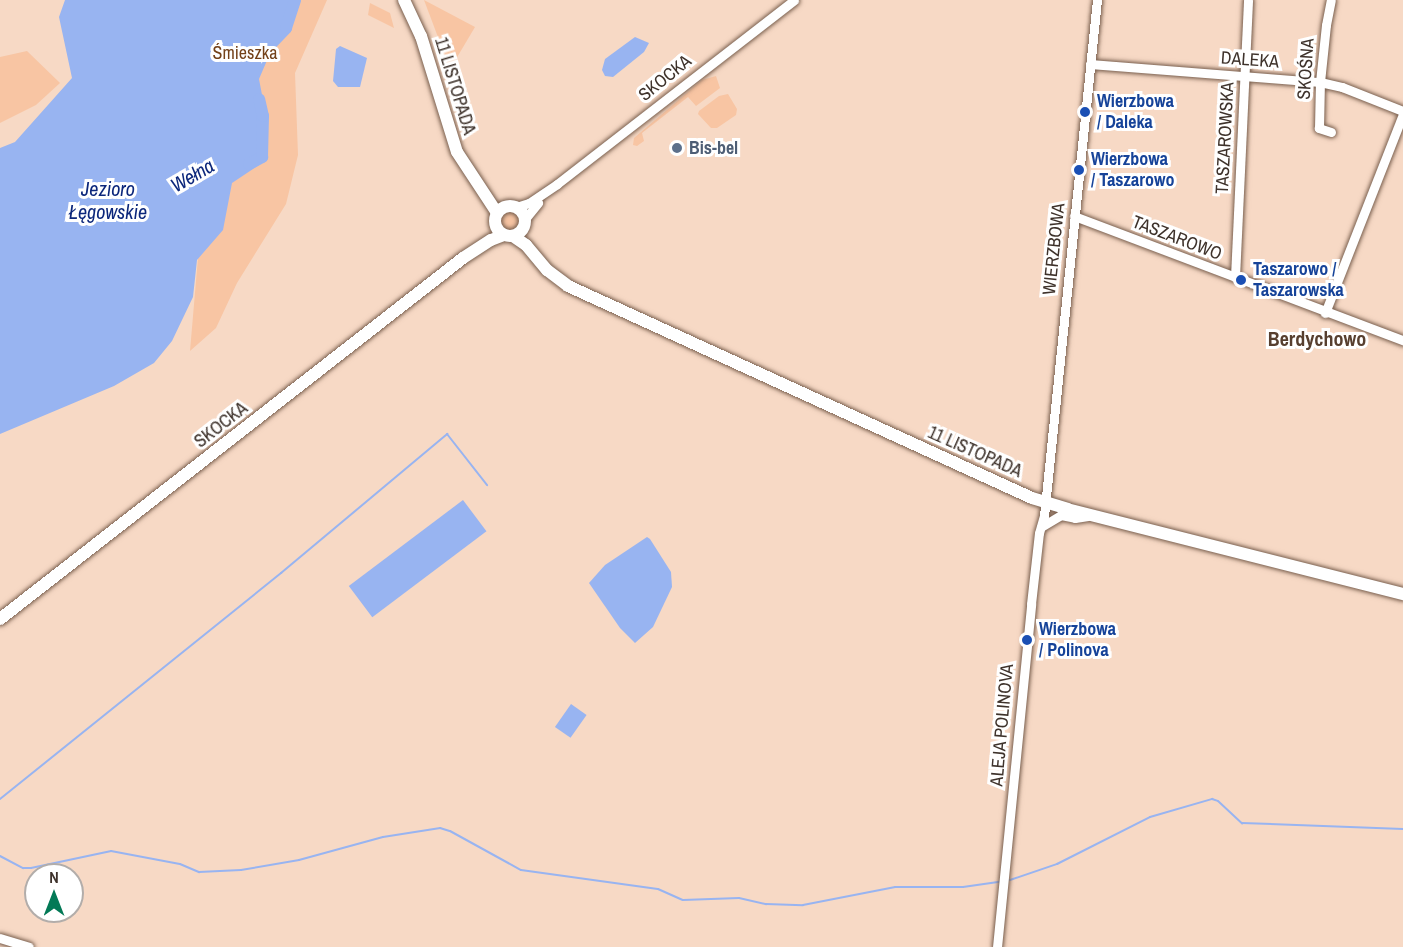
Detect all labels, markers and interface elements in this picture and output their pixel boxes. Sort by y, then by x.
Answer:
street label: 11 LISTOPADA [430,35,480,137]
street label: SKOŚNA [1293,38,1319,100]
park label: Śmieszka [213,42,277,64]
street label: DALEKA [1220,47,1280,73]
street label: SKOCKA [634,50,696,106]
street label: TASZAROWSKA [1211,81,1239,195]
place label: Wierzbowa / Daleka [1097,91,1174,134]
marker: Wierzbowa / Daleka [1078,105,1092,119]
place label: Bis-bel [689,137,738,159]
marker: Bis-bel [670,141,684,155]
place label: Wierzbowa / Taszarowo [1091,149,1174,192]
water label: Wełna [166,153,218,197]
marker: Wierzbowa / Taszarowo [1072,163,1086,177]
water label: Jezioro Łęgowskie [69,176,147,223]
street label: WIERZBOWA [1038,202,1070,296]
street label: TASZAROWO [1129,211,1225,265]
place label: Taszarowo / Taszarowska [1253,259,1344,302]
marker: Taszarowo / Taszarowska [1234,273,1248,287]
district label: Berdychowo [1268,326,1366,350]
street label: SKOCKA [190,398,252,452]
street label: 11 LISTOPADA [924,422,1026,482]
place label: Wierzbowa / Polinova [1039,619,1116,662]
marker: Wierzbowa / Polinova [1020,633,1034,647]
street label: ALEJA POLINOVA [986,662,1018,788]
north arrow [24,863,84,923]
text: N [49,866,59,888]

